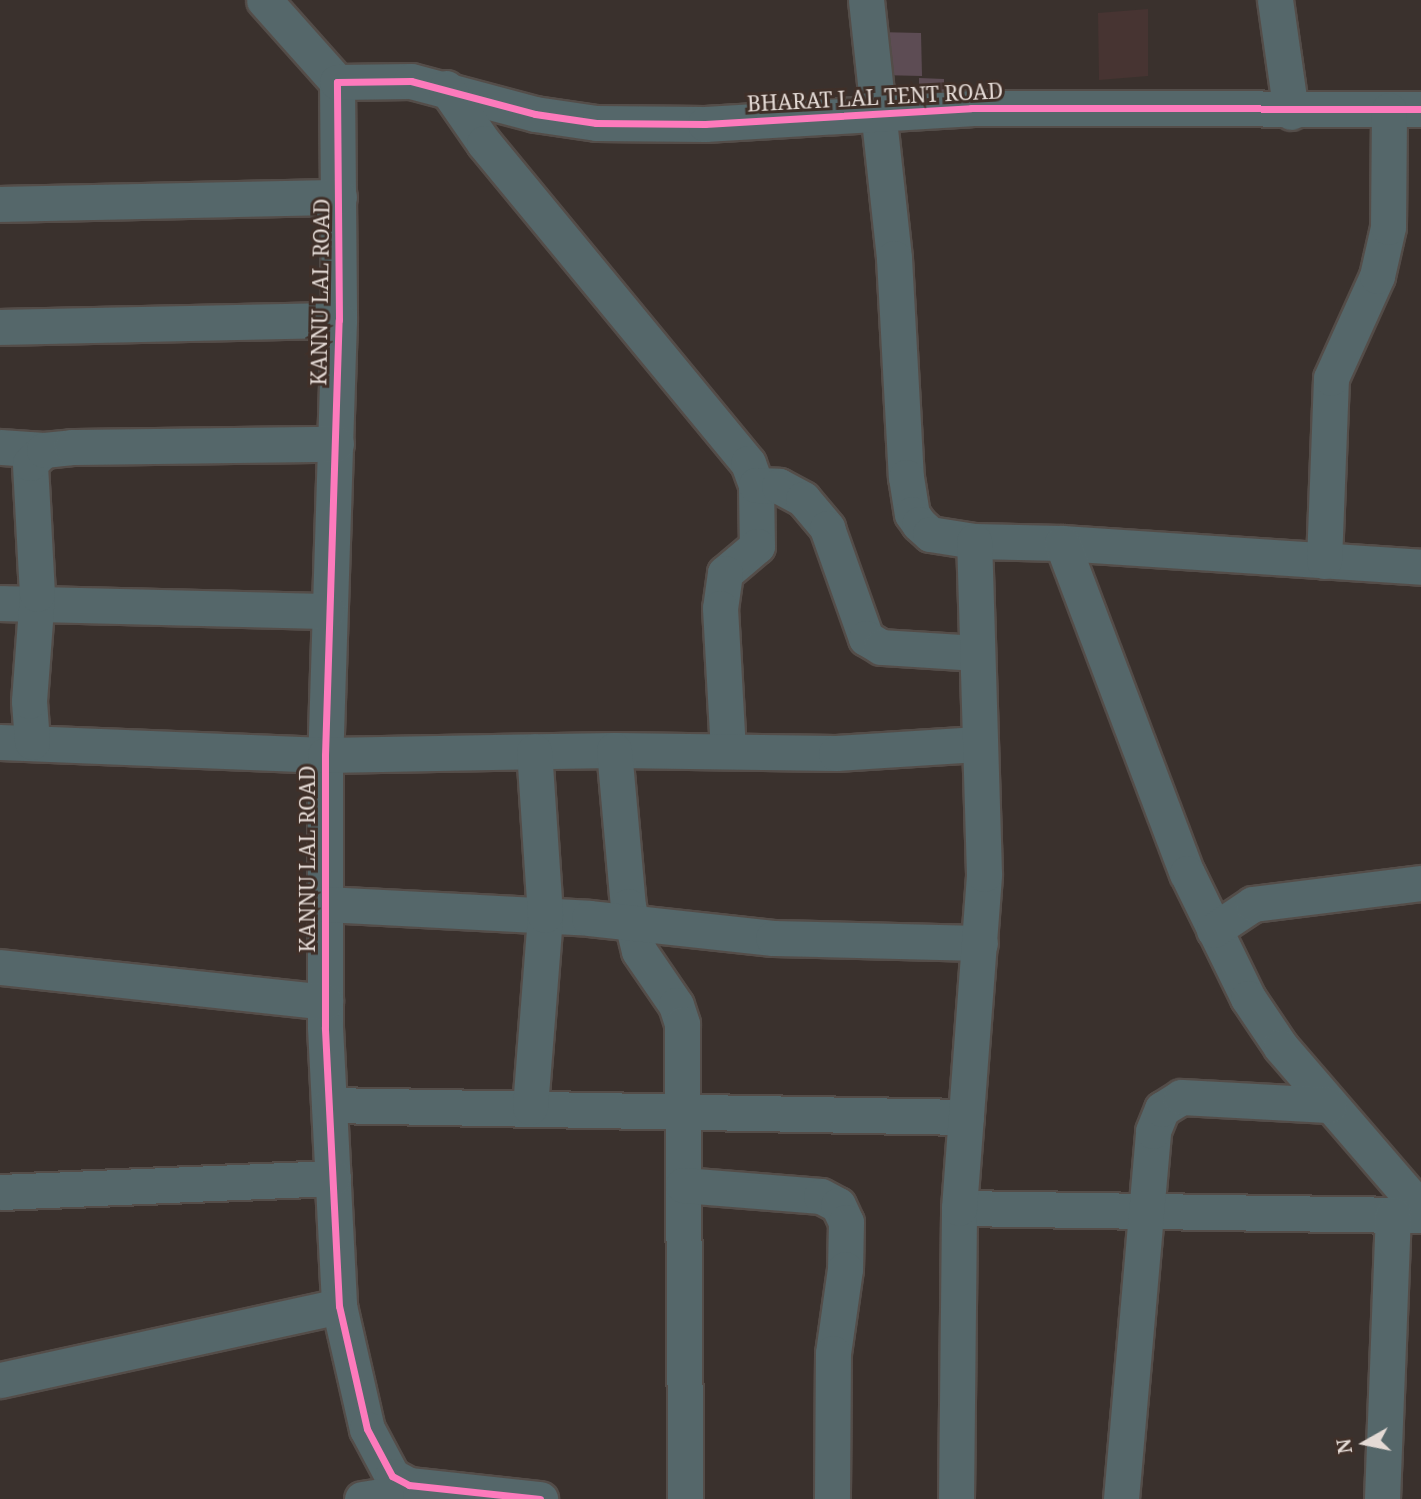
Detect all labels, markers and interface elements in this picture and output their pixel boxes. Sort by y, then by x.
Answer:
street label: BHARAT LAL TENT ROAD [746,78,1004,116]
street label: KANNU LAL ROAD [306,198,334,386]
street label: KANNU LAL ROAD [294,765,320,953]
north arrow [1330,1408,1400,1478]
text: N [1330,1437,1358,1456]

